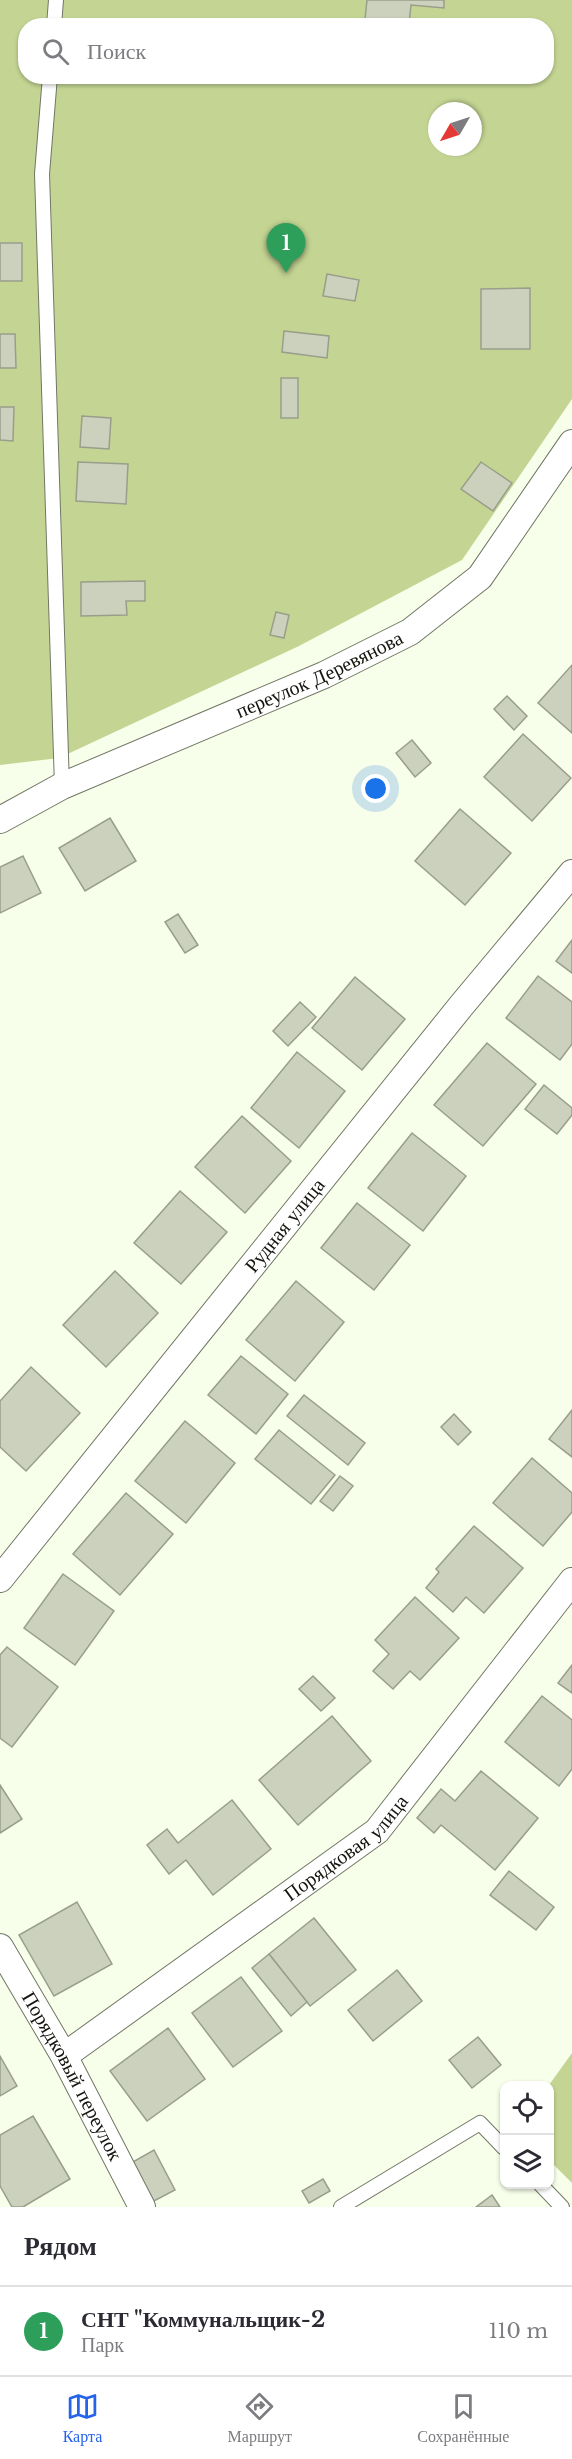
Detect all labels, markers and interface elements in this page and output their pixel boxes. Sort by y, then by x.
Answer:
search box [18,18,554,84]
icon: search [39,35,72,68]
text: Поиск [87,38,146,65]
north arrow [428,102,482,156]
pin: 1 [266,224,306,273]
street label: переулок Деревянова [232,626,407,723]
your location [361,774,390,803]
street label: Рудная улица [240,1173,330,1277]
street label: Порядковая улица [279,1790,413,1906]
street label: Порядковый переулок [17,1987,128,2165]
map controls [500,2081,554,2189]
button: locate [500,2081,554,2135]
button: layers [500,2135,554,2189]
text: Рядом [24,2230,97,2262]
text: СНТ "Коммунальщик-2 [81,2306,325,2333]
text: 1 [39,2319,48,2343]
text: 110 m [489,2319,548,2343]
text: Парк [81,2333,124,2357]
tab: Карта [63,2390,102,2446]
tab: Маршрут [228,2390,292,2446]
tab: Сохранённые [417,2390,509,2446]

